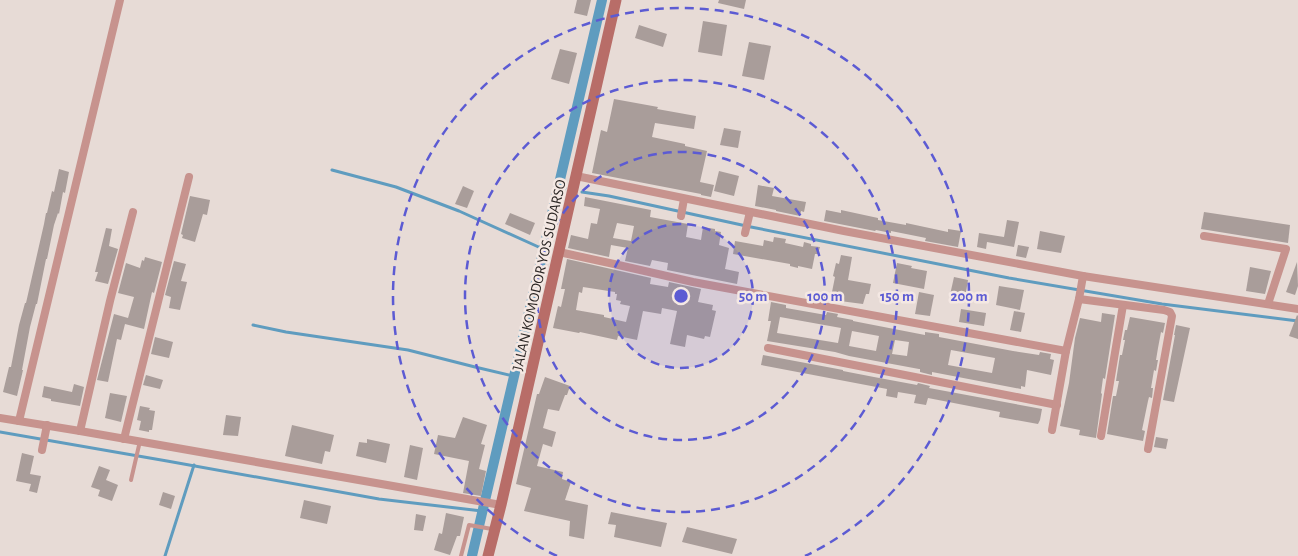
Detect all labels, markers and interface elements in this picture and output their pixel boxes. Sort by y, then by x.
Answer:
street label: JALAN KOMODOR YOS SUDARSO [510,178,569,372]
centre of rings [672,287,690,305]
text: 50 m [739,289,767,304]
text: 100 m [807,289,843,304]
text: 150 m [880,289,914,304]
text: 200 m [950,289,988,304]

